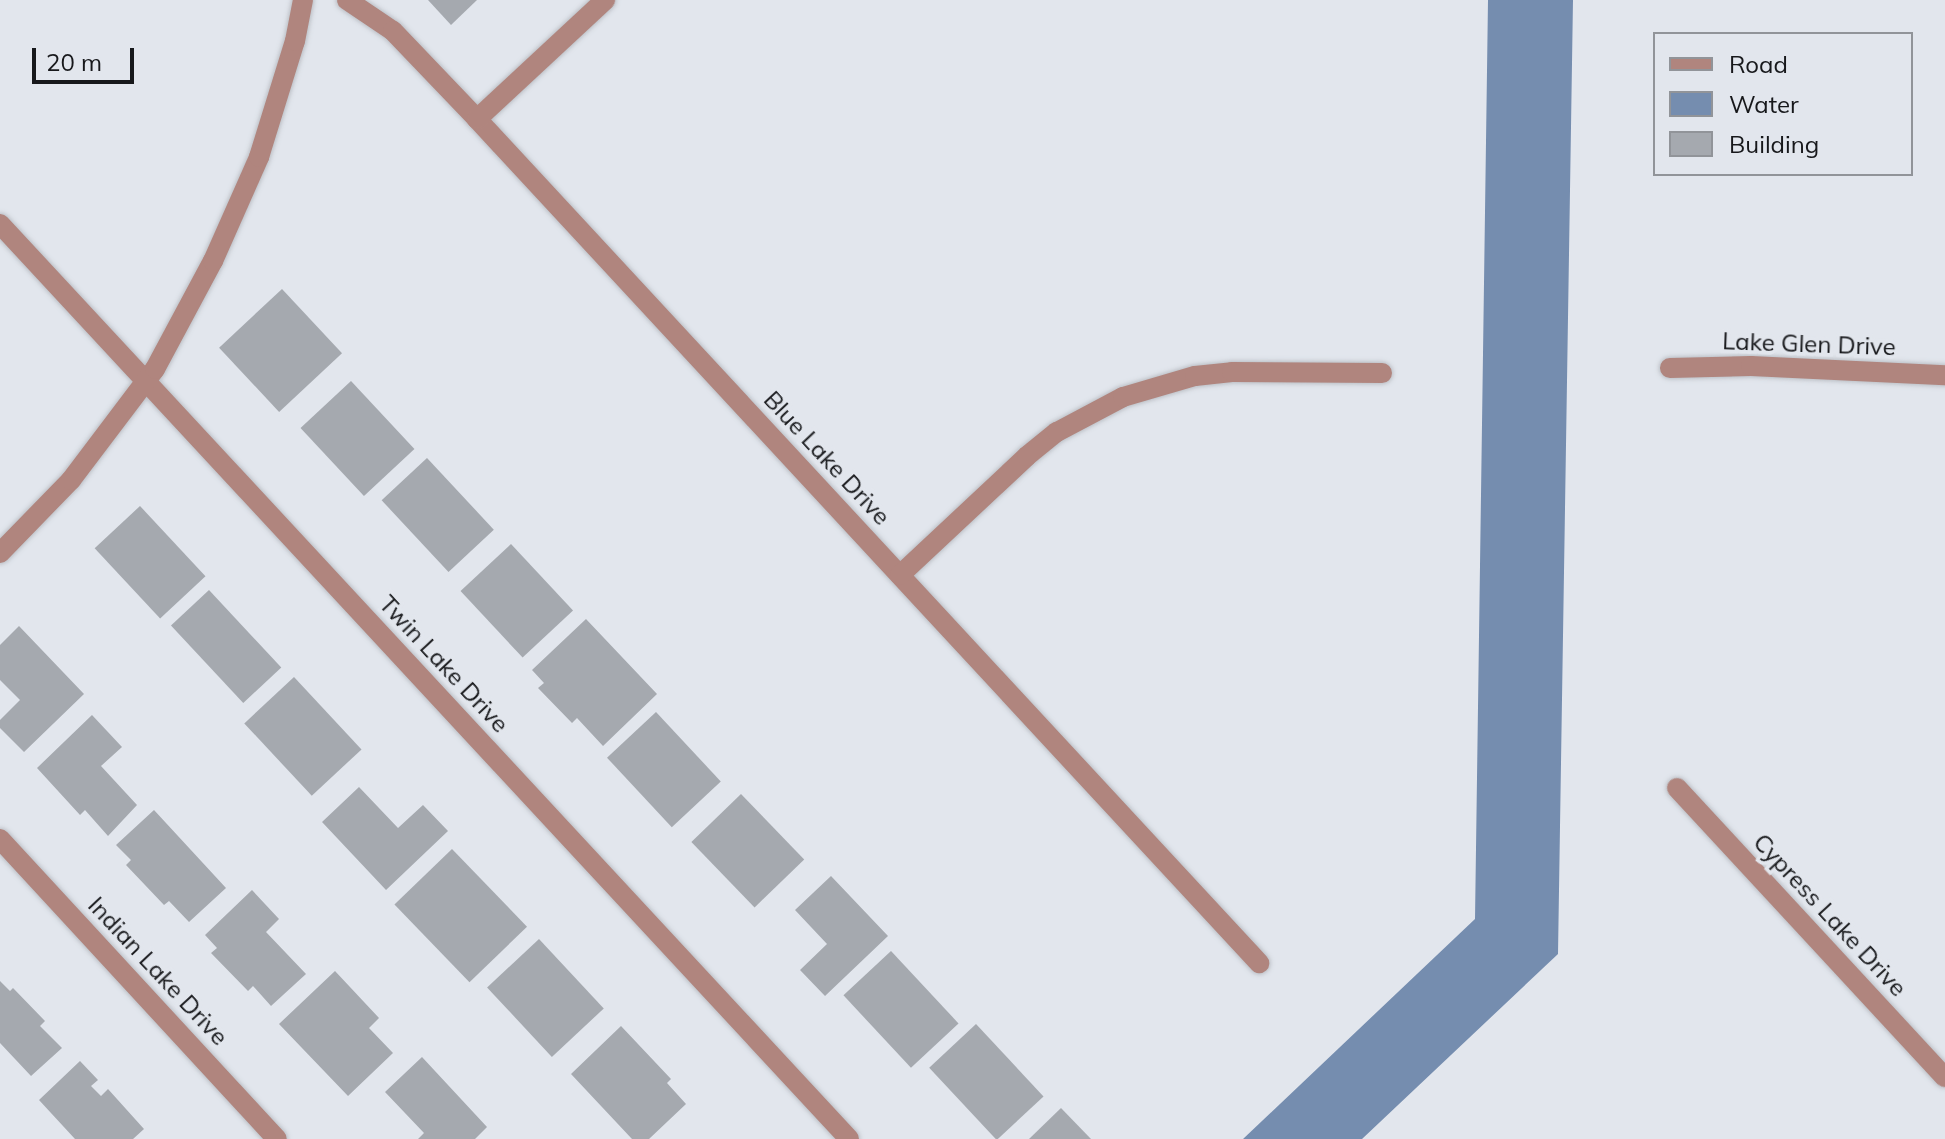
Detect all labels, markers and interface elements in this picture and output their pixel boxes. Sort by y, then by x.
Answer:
scale bar [36,32,138,82]
legend [1653,32,1913,176]
text: 20 m [46,47,102,77]
text: Road [1729,49,1788,79]
text: Water [1729,89,1799,119]
text: Building [1729,129,1819,159]
street label: Lake Glen Drive [1722,327,1896,361]
street label: Blue Lake Drive [758,385,896,531]
street label: Twin Lake Drive [373,590,515,738]
street label: Cypress Lake Drive [1747,828,1913,1002]
street label: Indian Lake Drive [82,891,234,1051]

